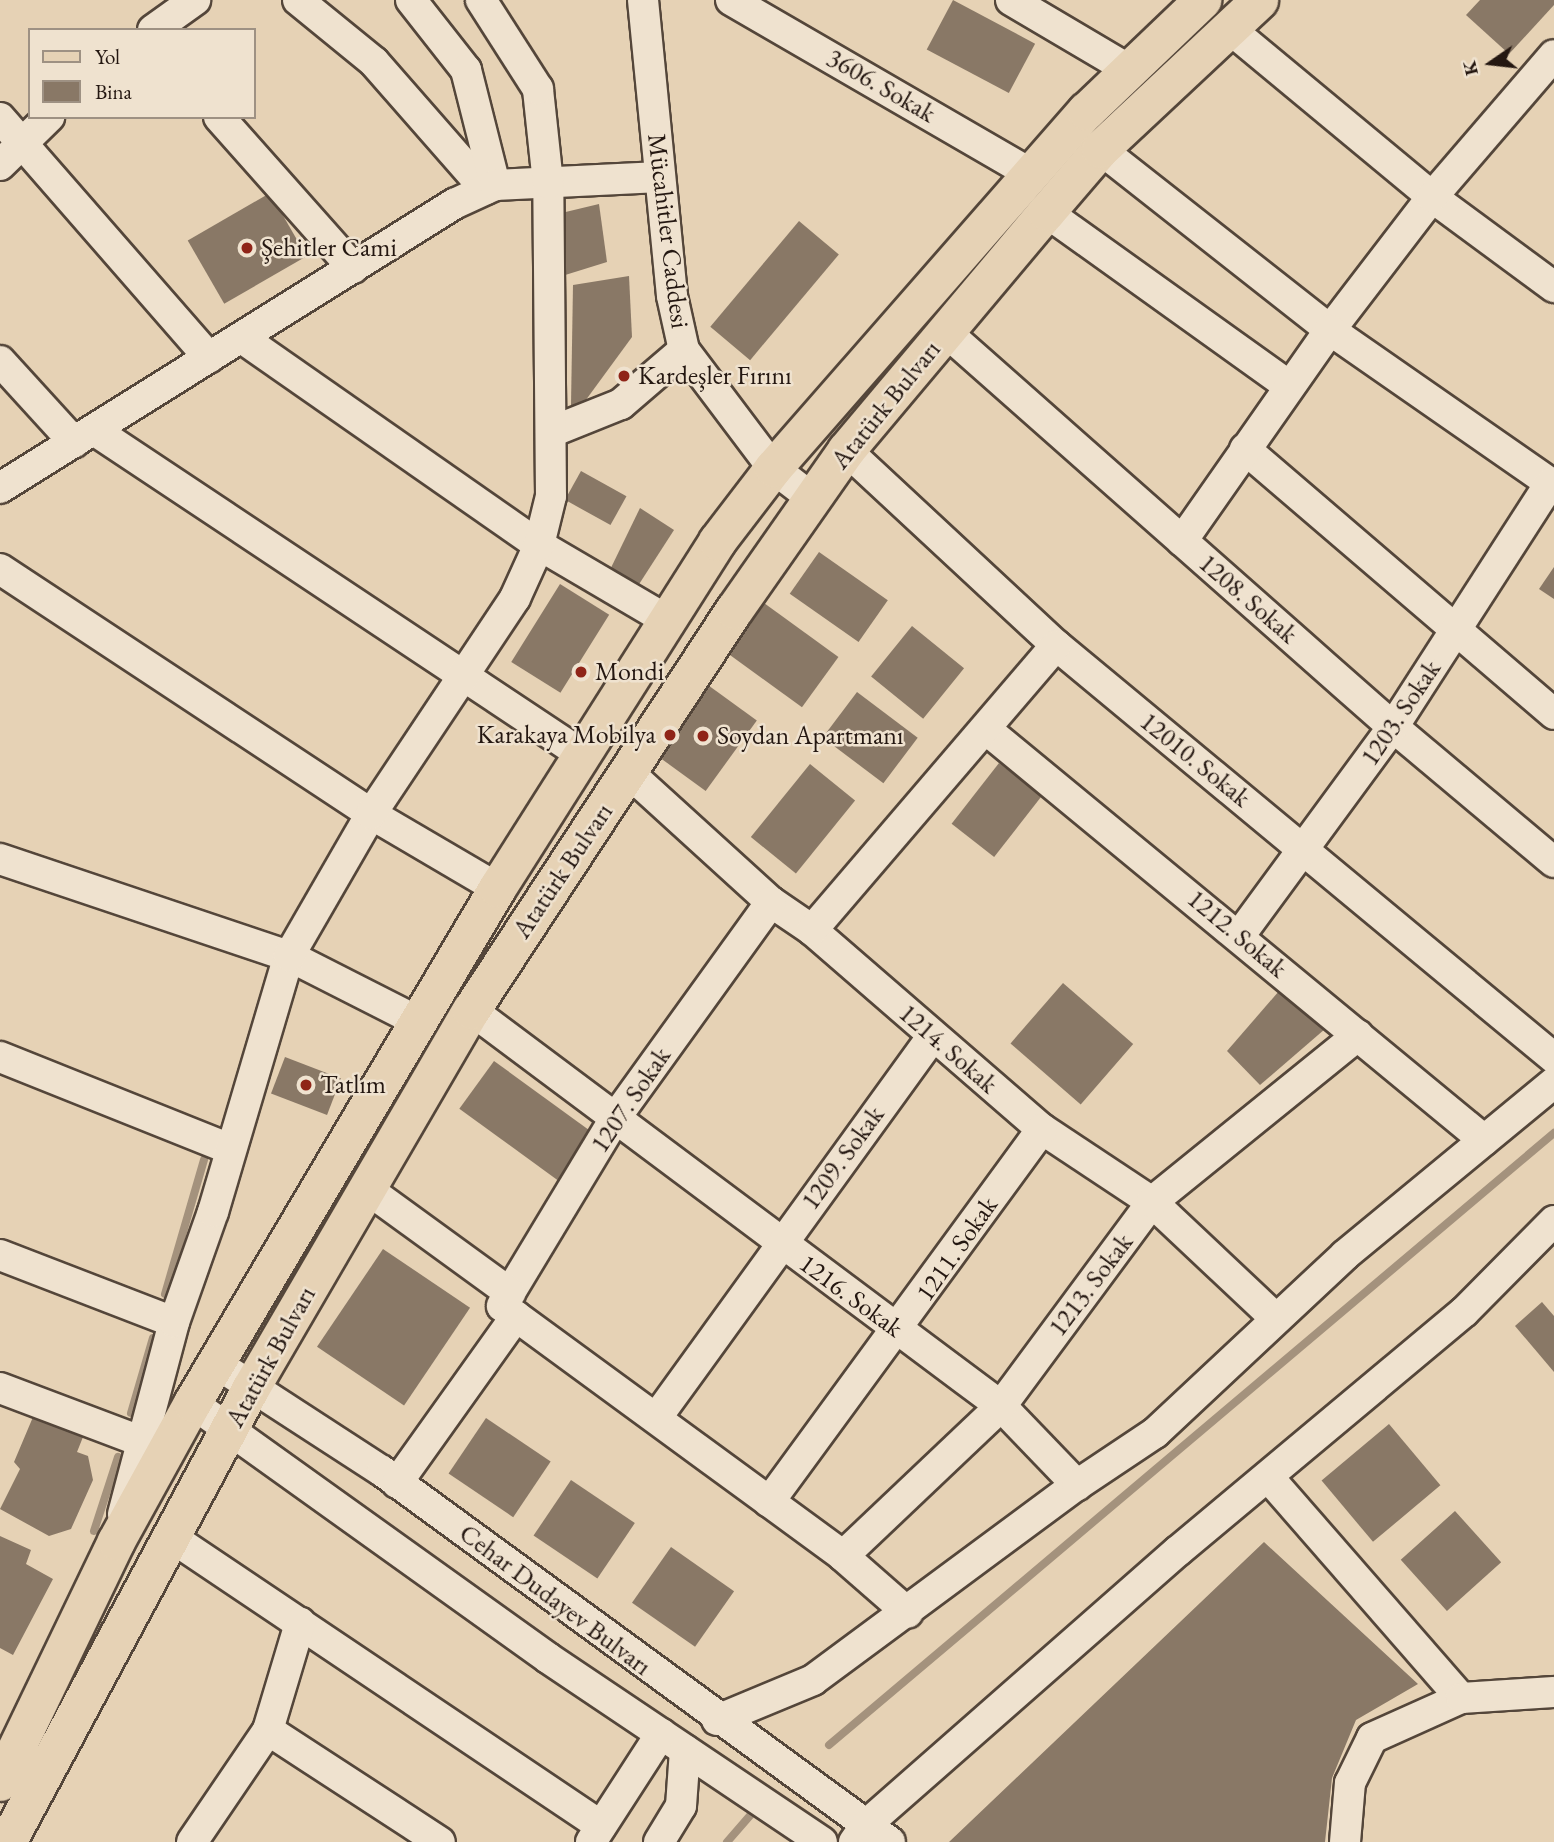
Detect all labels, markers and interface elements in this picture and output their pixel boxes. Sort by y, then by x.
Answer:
legend [28,28,256,119]
north arrow [1456,28,1526,98]
street label: 3606. Sokak [821,42,941,130]
text: Yol [95,43,120,70]
text: K [1456,58,1484,78]
text: Bina [95,78,132,105]
street label: Mücahitler Caddesi [641,132,695,330]
place label: Şehitler Cami [261,232,397,264]
marker: Şehitler Cami [239,240,255,256]
street label: Atatürk Bulvarı [825,335,947,475]
place label: Kardeşler Fırını [638,360,792,392]
marker: Kardeşler Fırını [616,368,632,384]
street label: 1208. Sokak [1192,548,1304,650]
street label: 1203. Sokak [1354,654,1448,772]
place label: Mondi [595,656,664,688]
marker: Mondi [573,664,589,680]
street label: 12010. Sokak [1134,706,1256,814]
place label: Karakaya Mobilya [477,719,656,751]
place label: Soydan Apartmanı [717,720,903,752]
marker: Karakaya Mobilya [662,727,678,743]
marker: Soydan Apartmanı [695,728,711,744]
street label: Atatürk Bulvarı [506,798,620,944]
street label: 1212. Sokak [1181,883,1293,985]
street label: 1214. Sokak [892,998,1004,1100]
street label: 1207. Sokak [584,1041,678,1159]
place label: Tatlım [320,1069,386,1101]
marker: Tatlım [298,1077,314,1093]
street label: 1209. Sokak [795,1100,891,1216]
street label: 1211. Sokak [910,1191,1004,1307]
street label: 1213. Sokak [1042,1228,1140,1342]
street label: 1216. Sokak [793,1248,909,1344]
street label: Atatürk Bulvarı [220,1281,322,1433]
street label: Cehar Dudayev Bulvarı [453,1518,657,1682]

